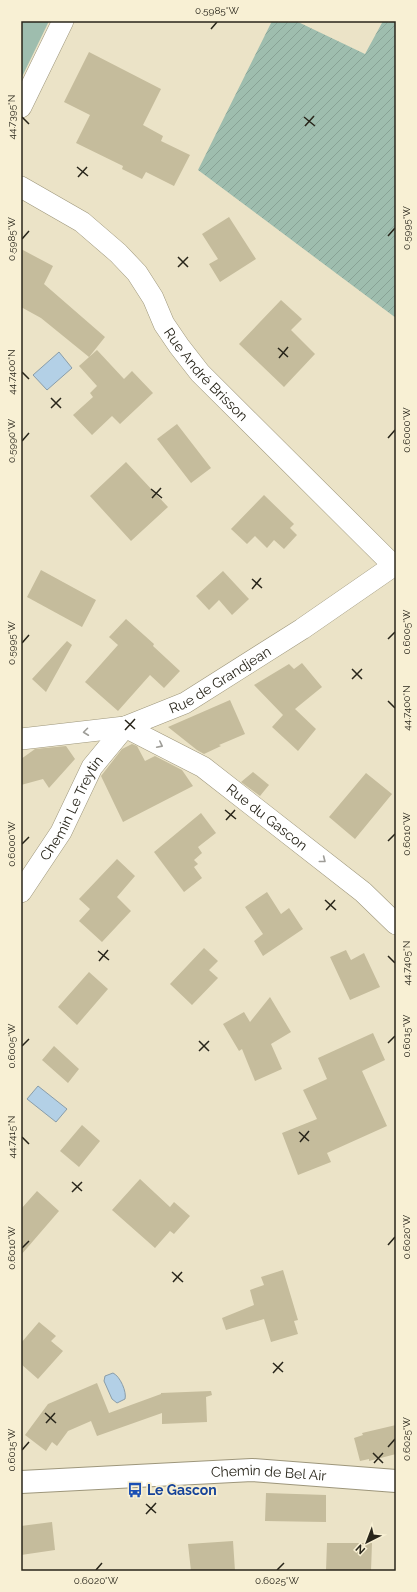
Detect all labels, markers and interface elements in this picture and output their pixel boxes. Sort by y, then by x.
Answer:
text: 0.5985°W [195,5,239,16]
text: 44.7395°N [6,95,17,139]
text: 0.5995°W [401,206,412,250]
text: 0.5985°W [6,217,17,261]
street label: Rue André Brisson [161,325,251,424]
text: 44.7400°N [6,349,17,395]
text: 0.6000°W [401,407,412,453]
text: 0.5990°W [6,418,17,463]
text: 0.6005°W [401,609,412,654]
text: 0.5995°W [6,621,17,665]
street label: Rue de Grandjean [167,643,274,717]
text: 44.7400°N [401,685,412,731]
one-way arrow [83,727,90,736]
one-way arrow [156,740,163,748]
street label: Chemin Le Treytin [36,753,106,863]
street label: Rue du Gascon [223,780,311,854]
text: 0.6010°W [401,812,412,856]
text: 0.6000°W [6,821,17,867]
one-way arrow [319,855,326,862]
text: 44.7405°N [401,941,412,985]
text: 0.6015°W [401,1014,412,1058]
text: 0.6005°W [6,1023,17,1068]
text: 44.7415°N [6,1116,17,1158]
text: 0.6020°W [401,1214,412,1259]
text: 0.6010°W [6,1226,17,1270]
text: 0.6025°W [401,1416,412,1461]
text: 0.6015°W [6,1428,17,1472]
street label: Chemin de Bel Air [210,1462,327,1484]
bus stop icon: Le Gascon [126,1481,144,1499]
place label: Le Gascon [147,1482,217,1498]
north arrow [347,1522,387,1562]
text: N [353,1541,368,1557]
text: 0.6020°W [74,1575,119,1586]
text: 0.6025°W [255,1575,300,1586]

